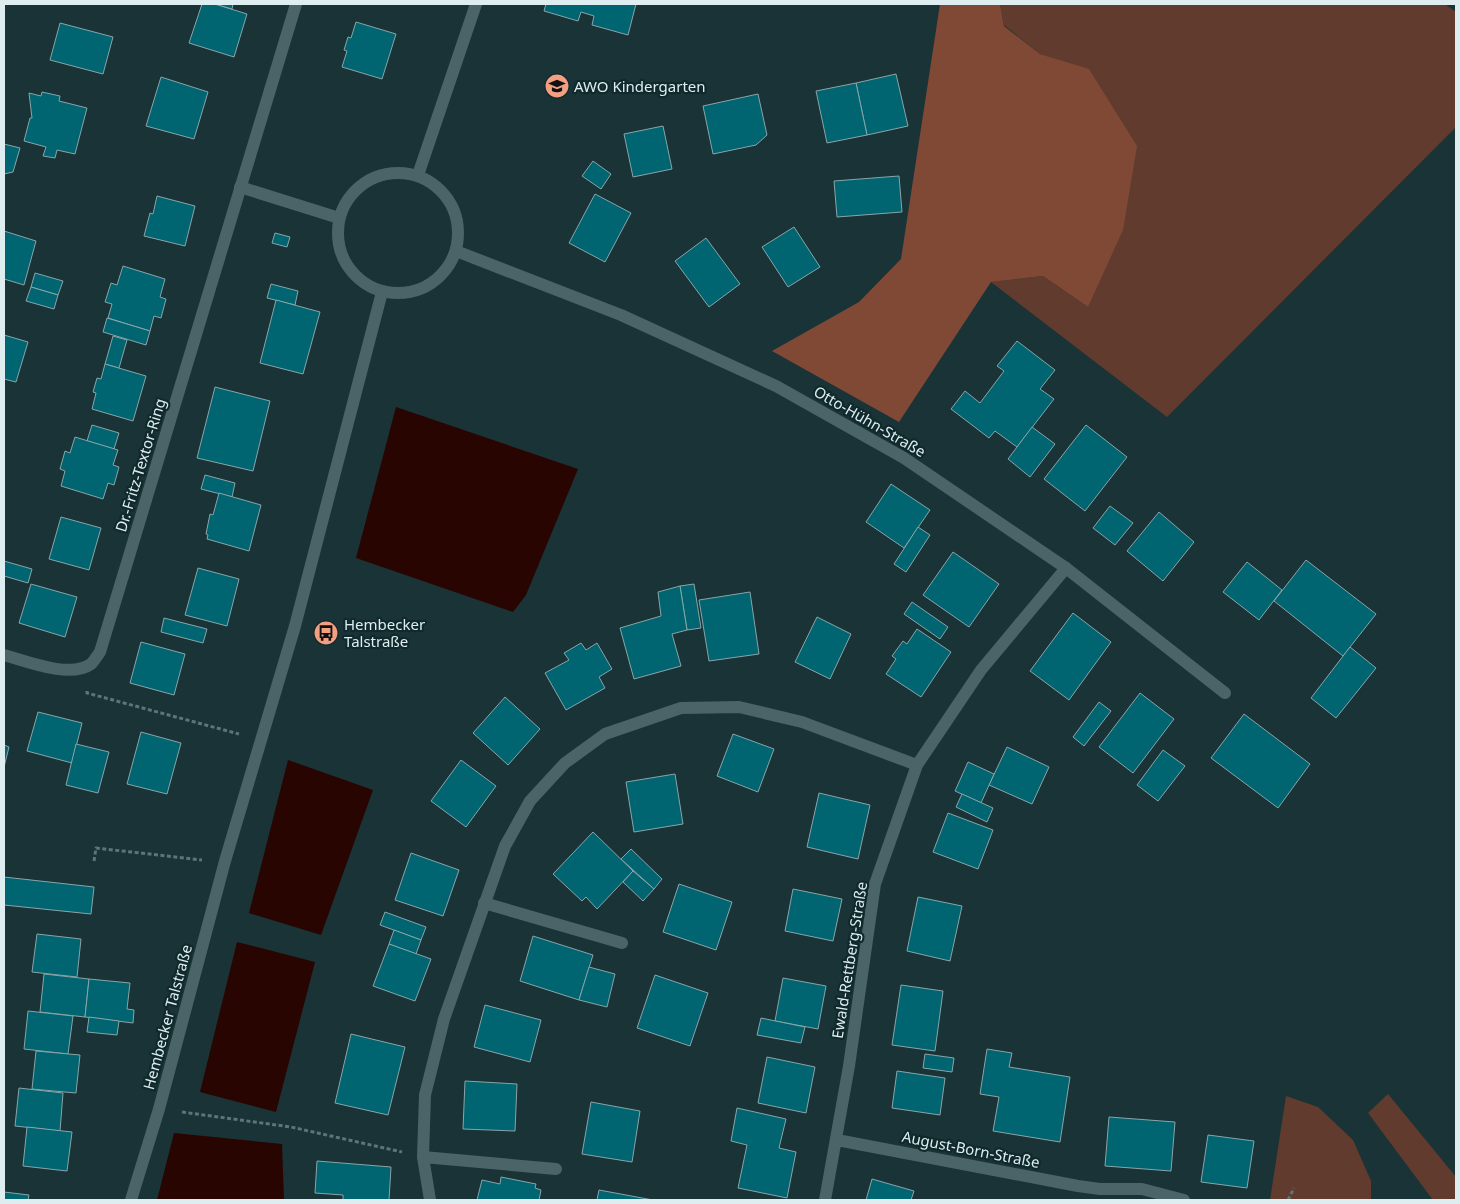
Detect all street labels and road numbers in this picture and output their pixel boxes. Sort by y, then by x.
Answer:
street label: Otto-Hühn-Straße [810,381,930,461]
street label: Dr.-Fritz-Textor-Ring [110,396,170,534]
street label: Ewald-Rettberg-Straße [827,880,871,1040]
street label: Hembecker Talstraße [138,942,196,1092]
street label: August-Born-Straße [900,1126,1042,1172]

